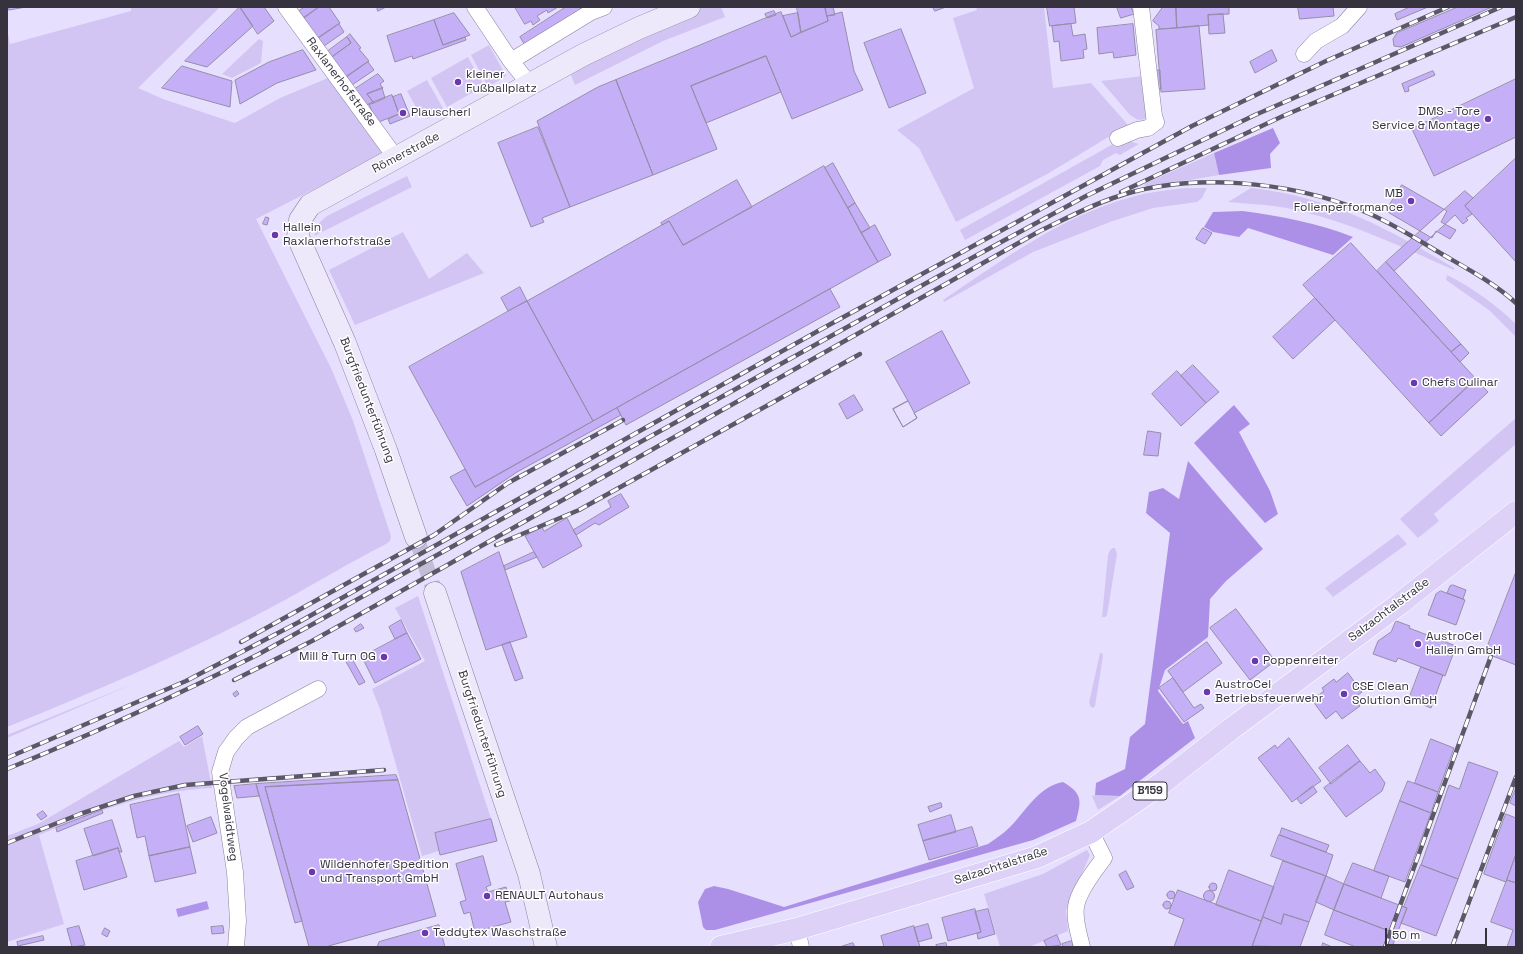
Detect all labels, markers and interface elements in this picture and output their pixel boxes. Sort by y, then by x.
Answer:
street label: Raxlanerhofstraße [303,35,379,129]
place label: kleiner Fußballplatz [466,68,537,96]
marker: kleiner Fußballplatz [453,77,463,87]
place label: DMS - Tore Service & Montage [1372,105,1480,133]
place label: Plauscherl [411,106,471,120]
marker: Plauscherl [398,108,408,118]
marker: DMS - Tore Service & Montage [1483,114,1493,124]
street label: Römerstraße [370,129,442,177]
place label: MB Folienperformance [1294,187,1403,215]
marker: MB Folienperformance [1406,196,1416,206]
place label: Hallein Raxlanerhofstraße [283,221,391,249]
marker: Hallein Raxlanerhofstraße [270,230,280,240]
street label: Burgfriedunterführung [336,335,398,465]
place label: Chefs Culinar [1422,376,1498,390]
marker: Chefs Culinar [1409,378,1419,388]
street label: Salzachtalstraße [1346,575,1432,645]
place label: AustroCel Hallein GmbH [1426,630,1501,658]
marker: AustroCel Hallein GmbH [1413,639,1423,649]
place label: Mill & Turn OG [299,650,376,664]
marker: Mill & Turn OG [379,652,389,662]
place label: Poppenreiter [1263,654,1339,668]
marker: Poppenreiter [1250,656,1260,666]
street label: Burgfriedunterführung [455,668,509,800]
place label: AustroCel Betriebsfeuerwehr [1215,678,1323,706]
place label: CSE Clean Solution GmbH [1352,680,1437,708]
marker: AustroCel Betriebsfeuerwehr [1202,687,1212,697]
marker: CSE Clean Solution GmbH [1339,689,1349,699]
street label: Vogelwaidtweg [215,772,241,862]
road number: B159 [1133,782,1167,800]
street label: Salzachtalstraße [952,844,1050,888]
place label: Wildenhofer Spedition und Transport GmbH [320,858,449,886]
marker: Wildenhofer Spedition und Transport GmbH [307,867,317,877]
place label: RENAULT Autohaus [495,889,604,903]
marker: RENAULT Autohaus [482,891,492,901]
scale bar [1387,920,1489,946]
place label: Teddytex Waschstraße [433,926,567,940]
text: 50 m [1392,927,1420,943]
marker: Teddytex Waschstraße [420,928,430,938]

